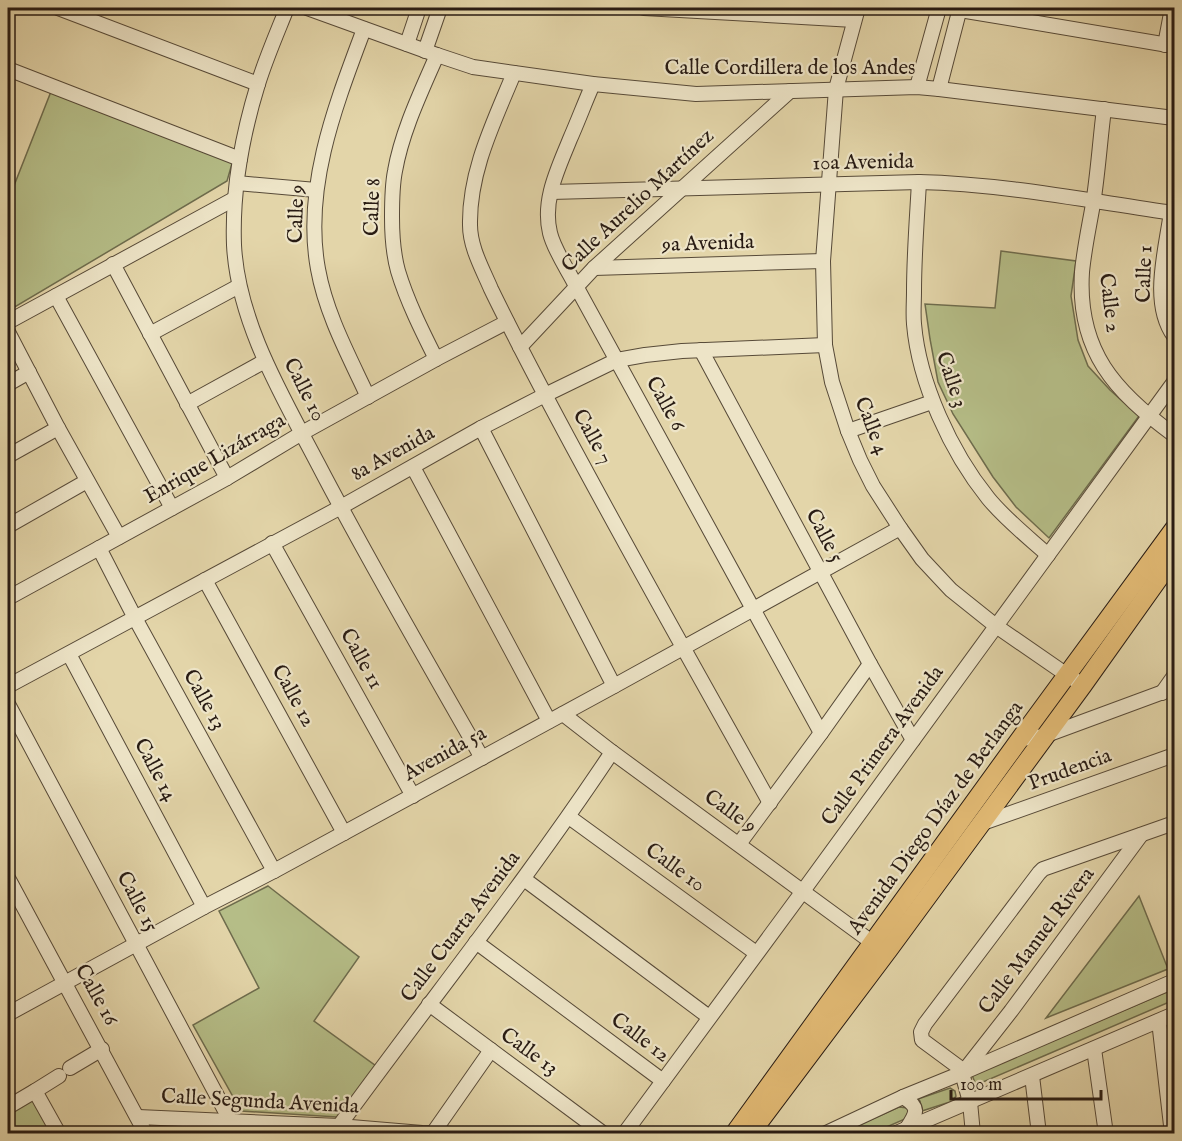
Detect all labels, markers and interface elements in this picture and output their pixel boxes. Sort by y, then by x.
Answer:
street label: Calle Cordillera de los Andes [665,55,915,82]
street label: Calle Aurelio Martínez [556,123,720,279]
street label: 10a Avenida [812,149,915,177]
street label: Calle 8 [358,178,388,236]
street label: Calle 9 [282,184,312,244]
street label: 9a Avenida [660,229,756,259]
street label: Calle 1 [1131,245,1159,303]
street label: Calle 2 [1092,272,1126,334]
street label: Calle 3 [929,348,973,412]
street label: Calle 10 [277,354,331,426]
street label: Calle 6 [639,372,692,437]
street label: Calle 4 [848,393,895,460]
street label: Calle 7 [566,404,618,470]
street label: Enrique Lizárraga [139,407,291,510]
street label: 8a Avenida [346,420,440,488]
street label: Calle 5 [799,504,850,568]
street label: Calle 11 [333,624,389,694]
street label: Calle 12 [265,660,321,732]
street label: Calle Primera Avenida [816,660,951,832]
street label: Calle 13 [176,665,232,735]
street label: Avenida Diego Díaz de Berlanga [841,695,1030,941]
street label: Avenida 5a [398,720,492,788]
street label: Calle 14 [127,734,183,807]
street label: Prudencia [1025,742,1116,797]
street label: Calle 9 [698,784,762,840]
street label: Calle 10 [640,837,710,899]
street label: Calle Cuarta Avenida [395,845,527,1008]
street label: Calle Manuel Rivera [973,861,1102,1020]
street label: Calle 15 [110,867,164,937]
street label: Calle 16 [68,959,124,1032]
street label: Calle 12 [605,1007,675,1069]
street label: Calle 13 [495,1022,563,1082]
scale bar [951,1063,1101,1101]
text: 100 m [960,1074,1002,1097]
street label: Calle Segunda Avenida [160,1083,361,1121]

